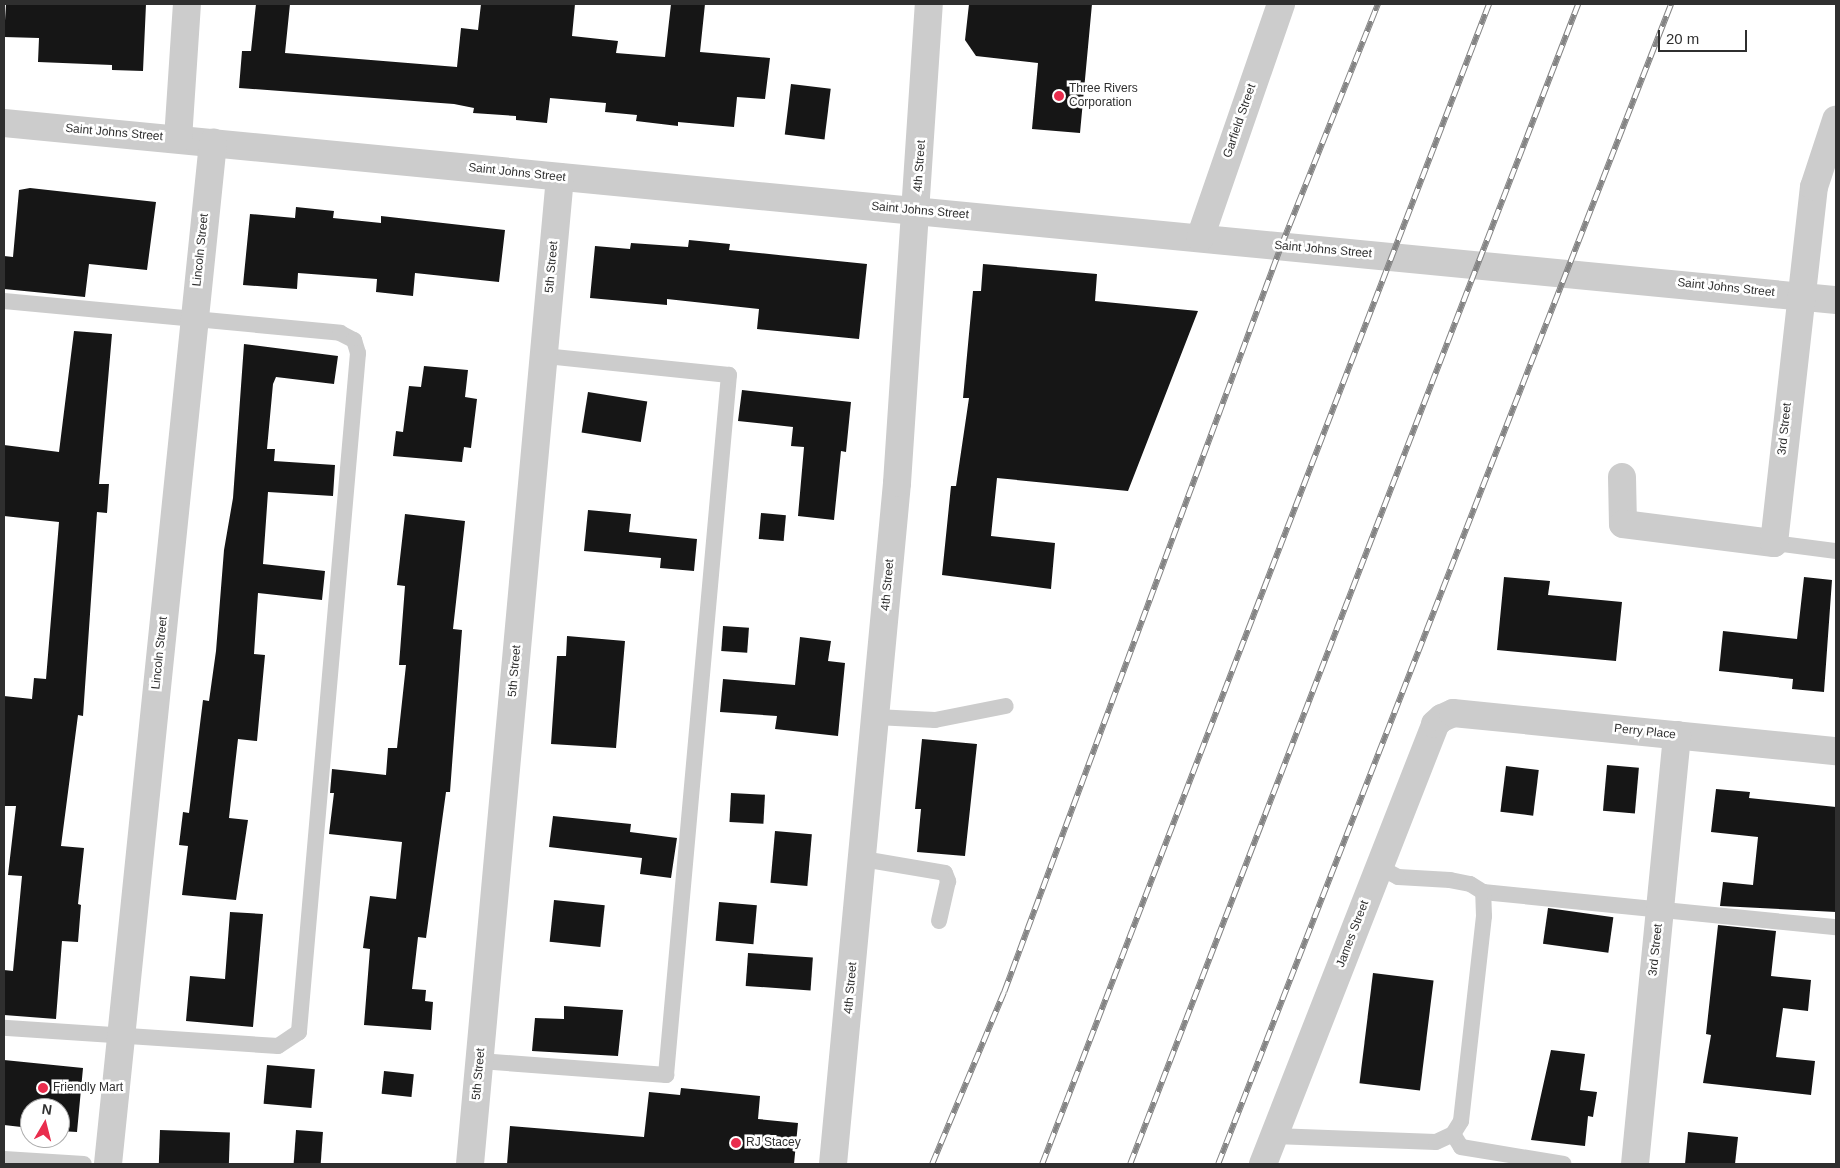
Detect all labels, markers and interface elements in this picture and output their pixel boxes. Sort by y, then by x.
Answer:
scale bar [1660,20,1749,52]
text: 20 m [1666,30,1699,47]
place label: Three Rivers Corporation [1069,82,1138,110]
street label: Garfield Street [1221,82,1259,160]
marker: Three Rivers Corporation [1053,90,1065,102]
street label: Saint Johns Street [65,122,163,144]
street label: 4th Street [911,140,929,192]
street label: Saint Johns Street [467,161,567,185]
street label: Saint Johns Street [871,200,969,222]
street label: Lincoln Street [190,213,212,287]
street label: Saint Johns Street [1274,239,1372,261]
street label: 5th Street [543,240,561,294]
street label: Saint Johns Street [1676,276,1776,300]
street label: 3rd Street [1775,402,1795,456]
street label: 4th Street [879,558,897,612]
street label: Lincoln Street [149,616,171,690]
street label: 5th Street [506,644,524,698]
street label: Perry Place [1613,722,1677,742]
street label: James Street [1334,898,1372,970]
street label: 3rd Street [1646,923,1666,977]
street label: 4th Street [842,961,860,1015]
street label: 5th Street [470,1047,488,1101]
place label: Friendly Mart [53,1081,123,1095]
marker: Friendly Mart [37,1082,49,1094]
north arrow [20,1098,70,1148]
text: N [41,1101,53,1118]
place label: RJ Stacey [746,1136,801,1150]
marker: RJ Stacey [730,1137,742,1149]

